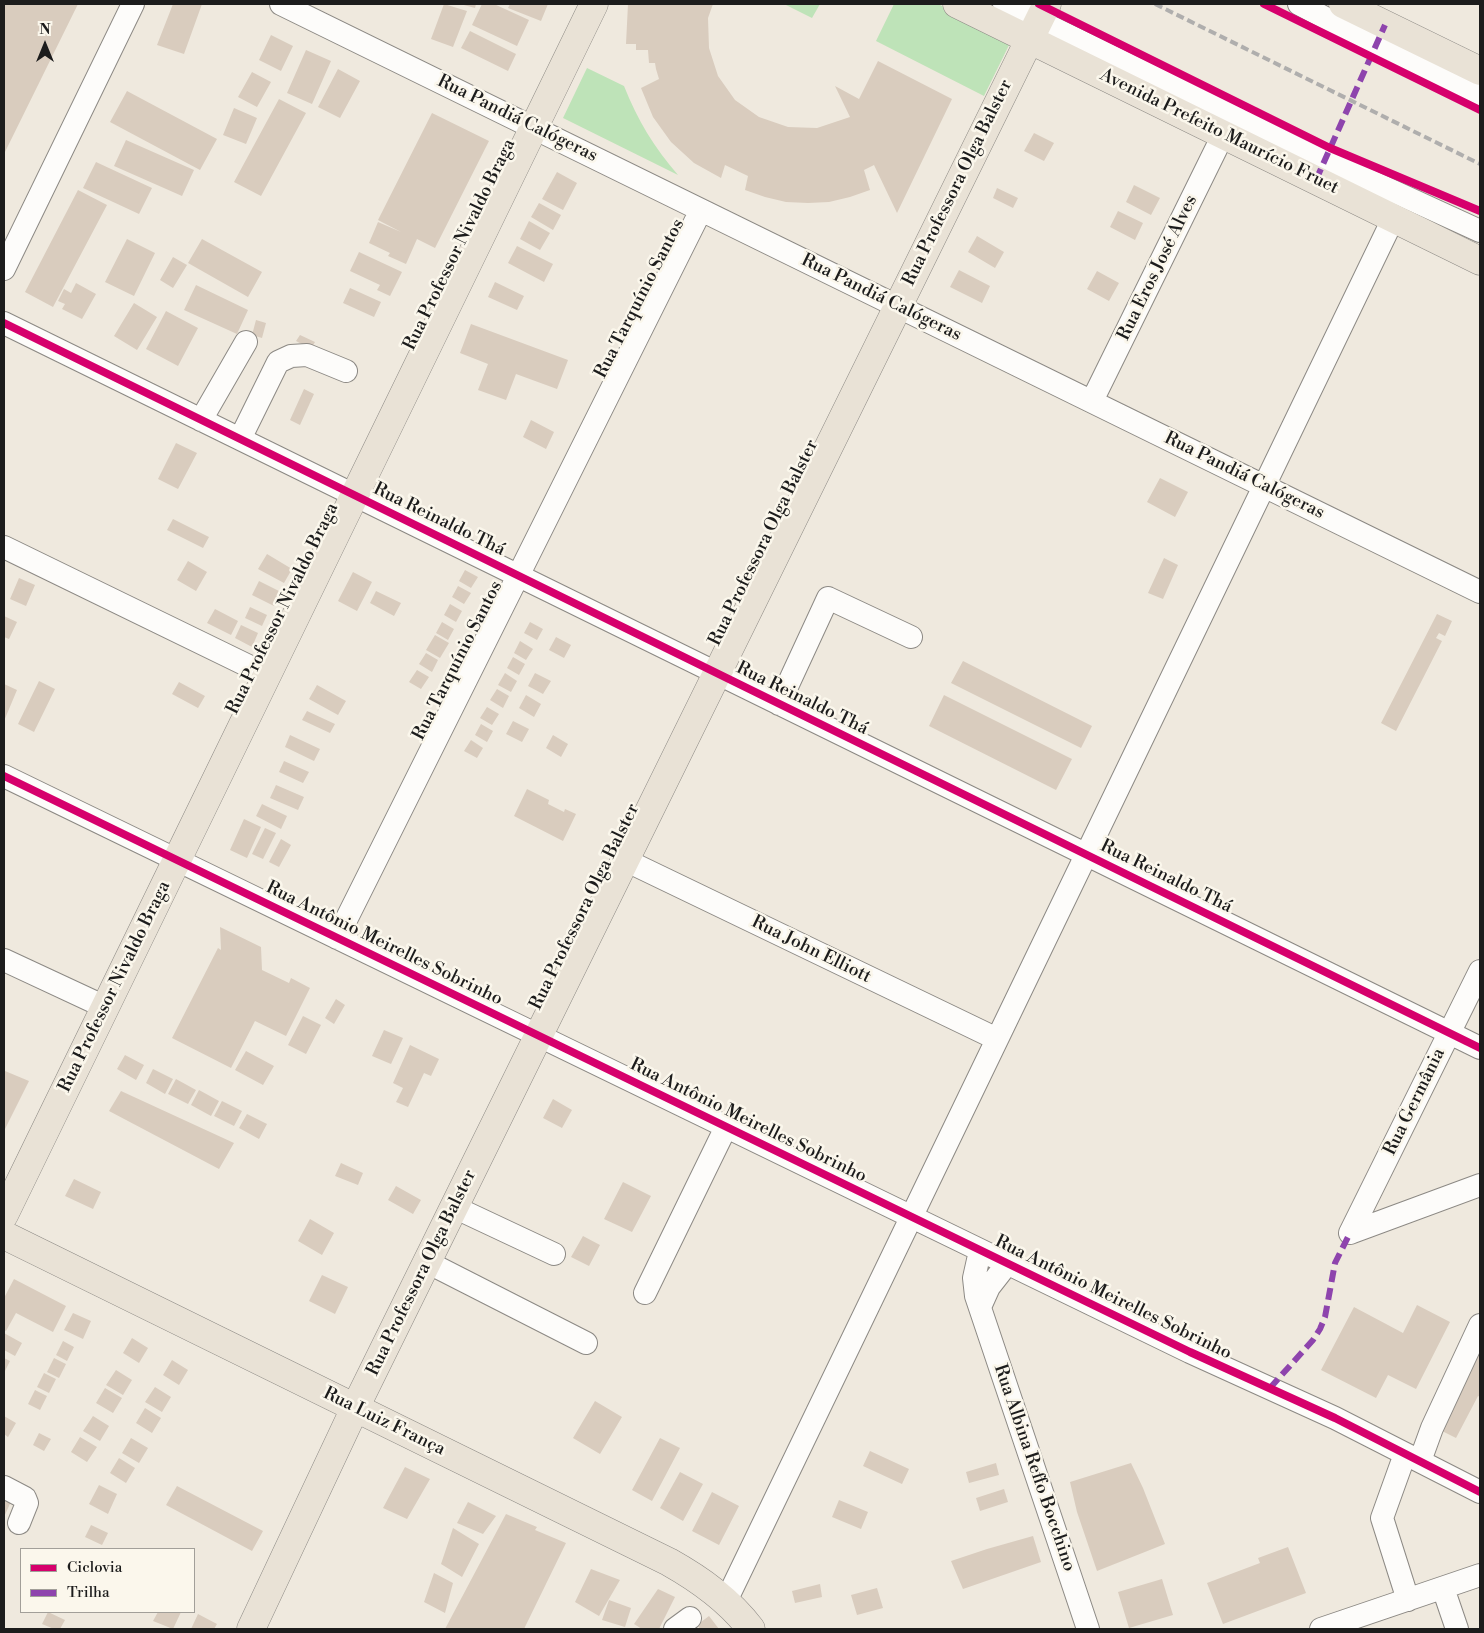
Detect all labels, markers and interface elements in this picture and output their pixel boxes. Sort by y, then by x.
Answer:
north arrow [20,20,70,70]
text: N [39,21,51,39]
street label: Avenida Prefeito Maurício Fruet [1096,65,1342,199]
street label: Rua Pandiá Calógeras [433,71,601,167]
street label: Rua Professora Olga Balster [899,76,1017,290]
street label: Rua Professor Nivaldo Braga [399,136,521,354]
street label: Rua Eros José Alves [1113,192,1203,344]
street label: Rua Tarquínio Santos [590,216,690,382]
street label: Rua Pandiá Calógeras [797,250,965,346]
street label: Rua Pandiá Calógeras [1160,428,1328,524]
street label: Rua Professora Olga Balster [705,436,823,650]
street label: Rua Reinaldo Thá [369,479,509,561]
street label: Rua Professor Nivaldo Braga [222,500,344,718]
street label: Rua Tarquínio Santos [408,578,508,744]
street label: Rua Reinaldo Thá [732,658,872,740]
street label: Rua Professora Olga Balster [526,800,644,1014]
street label: Rua Reinaldo Thá [1096,836,1236,918]
street label: Rua Antônio Meirelles Sobrinho [262,877,506,1011]
street label: Rua Professor Nivaldo Braga [54,878,176,1096]
street label: Rua John Elliott [748,912,874,988]
street label: Rua Germânia [1380,1045,1450,1159]
street label: Rua Antônio Meirelles Sobrinho [626,1054,870,1188]
street label: Rua Professora Olga Balster [363,1166,481,1380]
street label: Rua Antônio Meirelles Sobrinho [991,1231,1235,1365]
street label: Rua Albina Reffo Bocchino [988,1362,1080,1574]
street label: Rua Luiz França [319,1383,449,1461]
legend [20,1548,195,1613]
text: Ciclovia [67,1558,122,1577]
text: Trilha [67,1583,110,1602]

